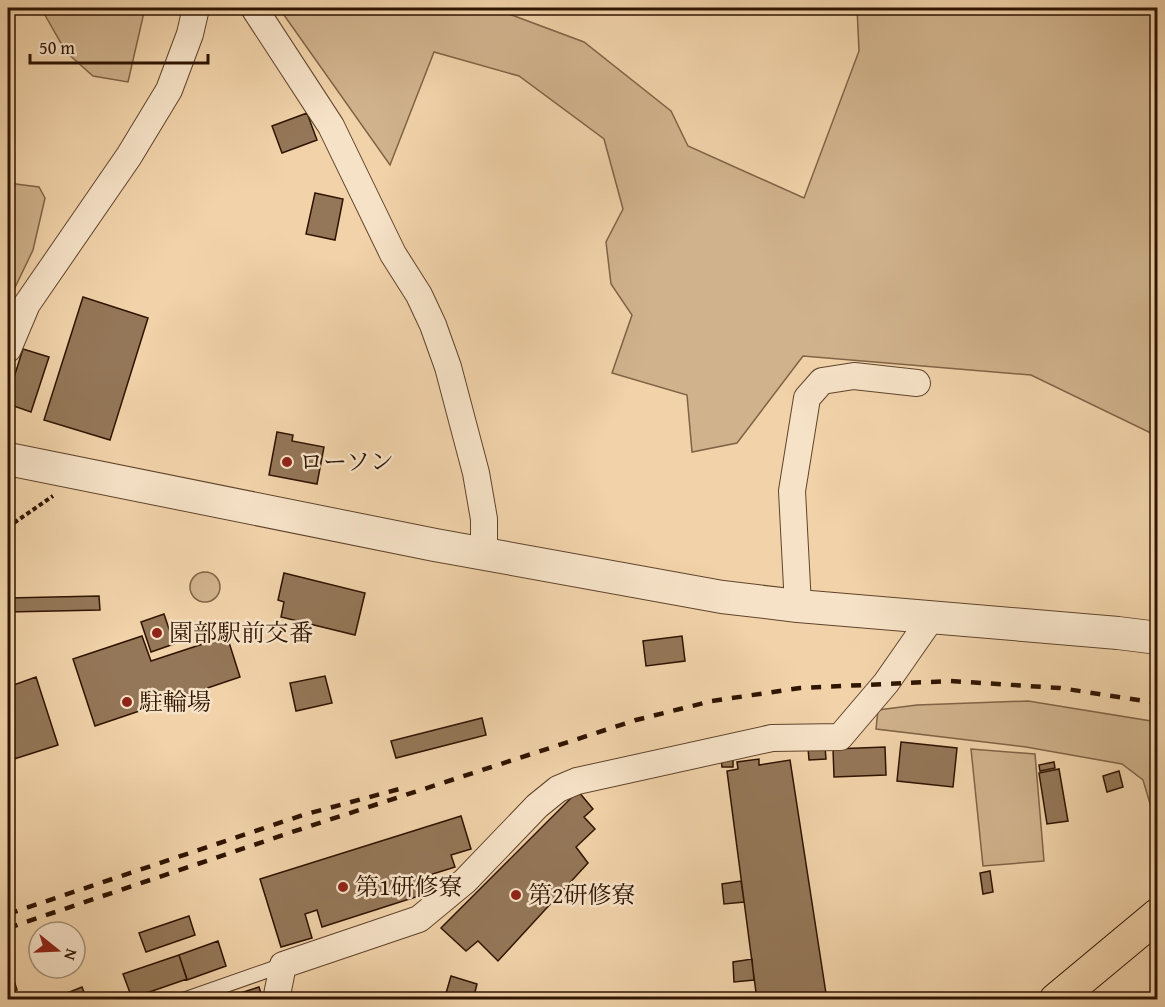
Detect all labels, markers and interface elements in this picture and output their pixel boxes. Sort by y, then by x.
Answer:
scale bar [30,27,208,65]
text: 50 m [39,34,75,61]
place label: ローソン [299,444,394,479]
marker: ローソン [280,455,294,469]
place label: 園部駅前交番 [169,615,313,650]
marker: 園部駅前交番 [150,626,164,640]
place label: 駐輪場 [139,684,211,719]
marker: 駐輪場 [120,695,134,709]
place label: 第1研修寮 [355,869,463,904]
place label: 第2研修寮 [528,877,636,912]
marker: 第1研修寮 [336,880,350,894]
marker: 第2研修寮 [509,888,523,902]
north arrow [27,920,87,980]
text: N [58,946,84,964]

